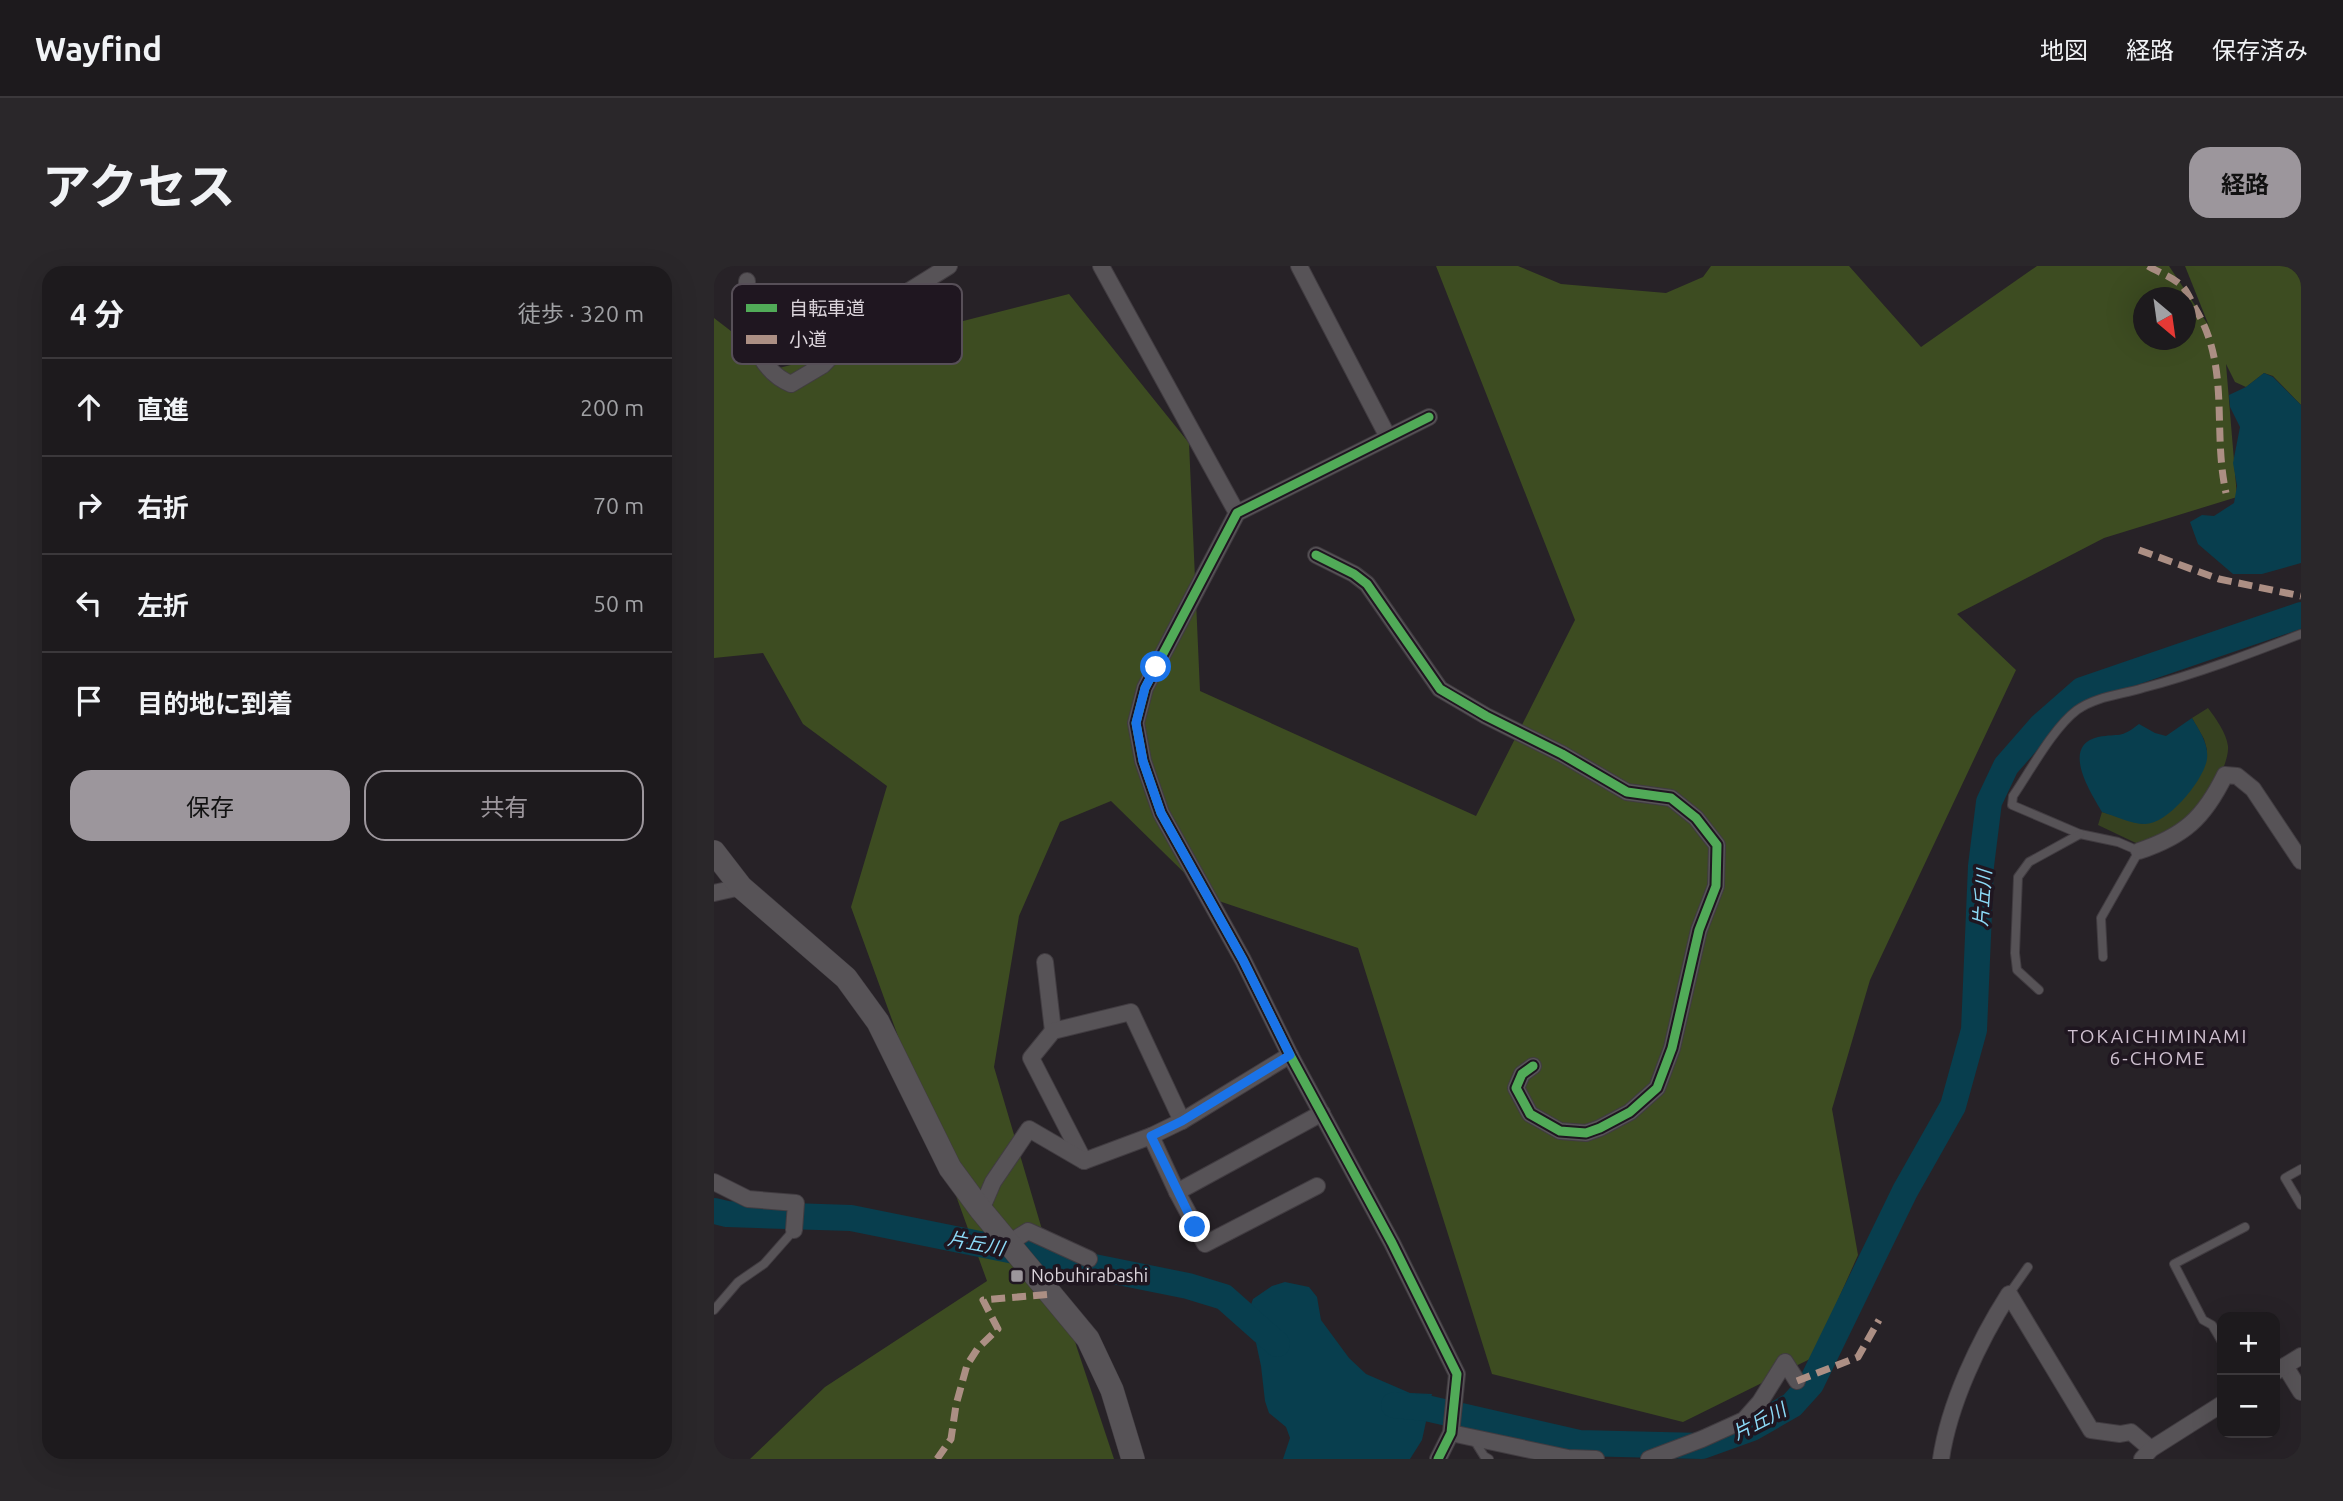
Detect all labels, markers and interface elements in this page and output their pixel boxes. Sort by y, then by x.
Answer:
text: Wayfind [35,30,162,67]
text: 地図 [2040,37,2088,64]
text: 経路 [2126,37,2174,64]
text: 保存済み [2212,37,2308,64]
button: 経路 [2189,147,2301,218]
text: アクセス [42,158,236,213]
legend [732,284,962,364]
north arrow [2133,287,2196,350]
text: 4 分 [70,297,124,331]
text: 自転車道 [789,297,865,319]
text: 徒歩 · 320 m [518,301,644,326]
text: 小道 [789,328,827,350]
icon: ahead [70,388,108,426]
text: 直進 [137,395,189,424]
text: 200 m [580,395,644,420]
icon: right [70,486,108,524]
text: 右折 [137,493,189,522]
text: 70 m [593,493,644,518]
icon: left [70,584,108,622]
text: 左折 [137,591,189,620]
text: 50 m [593,591,644,616]
route start [1140,651,1171,682]
icon: arrive [70,682,108,720]
text: 目的地に到着 [137,689,293,718]
button: 保存 [70,770,350,841]
button: 共有 [364,770,644,841]
water label: 片丘川 [1969,867,1995,927]
district label: TOKAICHIMINAMI 6-CHOME [2068,1025,2248,1069]
route end [1179,1211,1210,1242]
water label: 片丘川 [946,1227,1008,1260]
place label: Nobuhirabashi [1031,1265,1148,1285]
marker: Nobuhirabashi [1009,1268,1025,1284]
map controls [2217,1312,2280,1438]
button: + [2217,1312,2280,1375]
button: − [2217,1375,2280,1438]
water label: 片丘川 [1729,1397,1791,1444]

